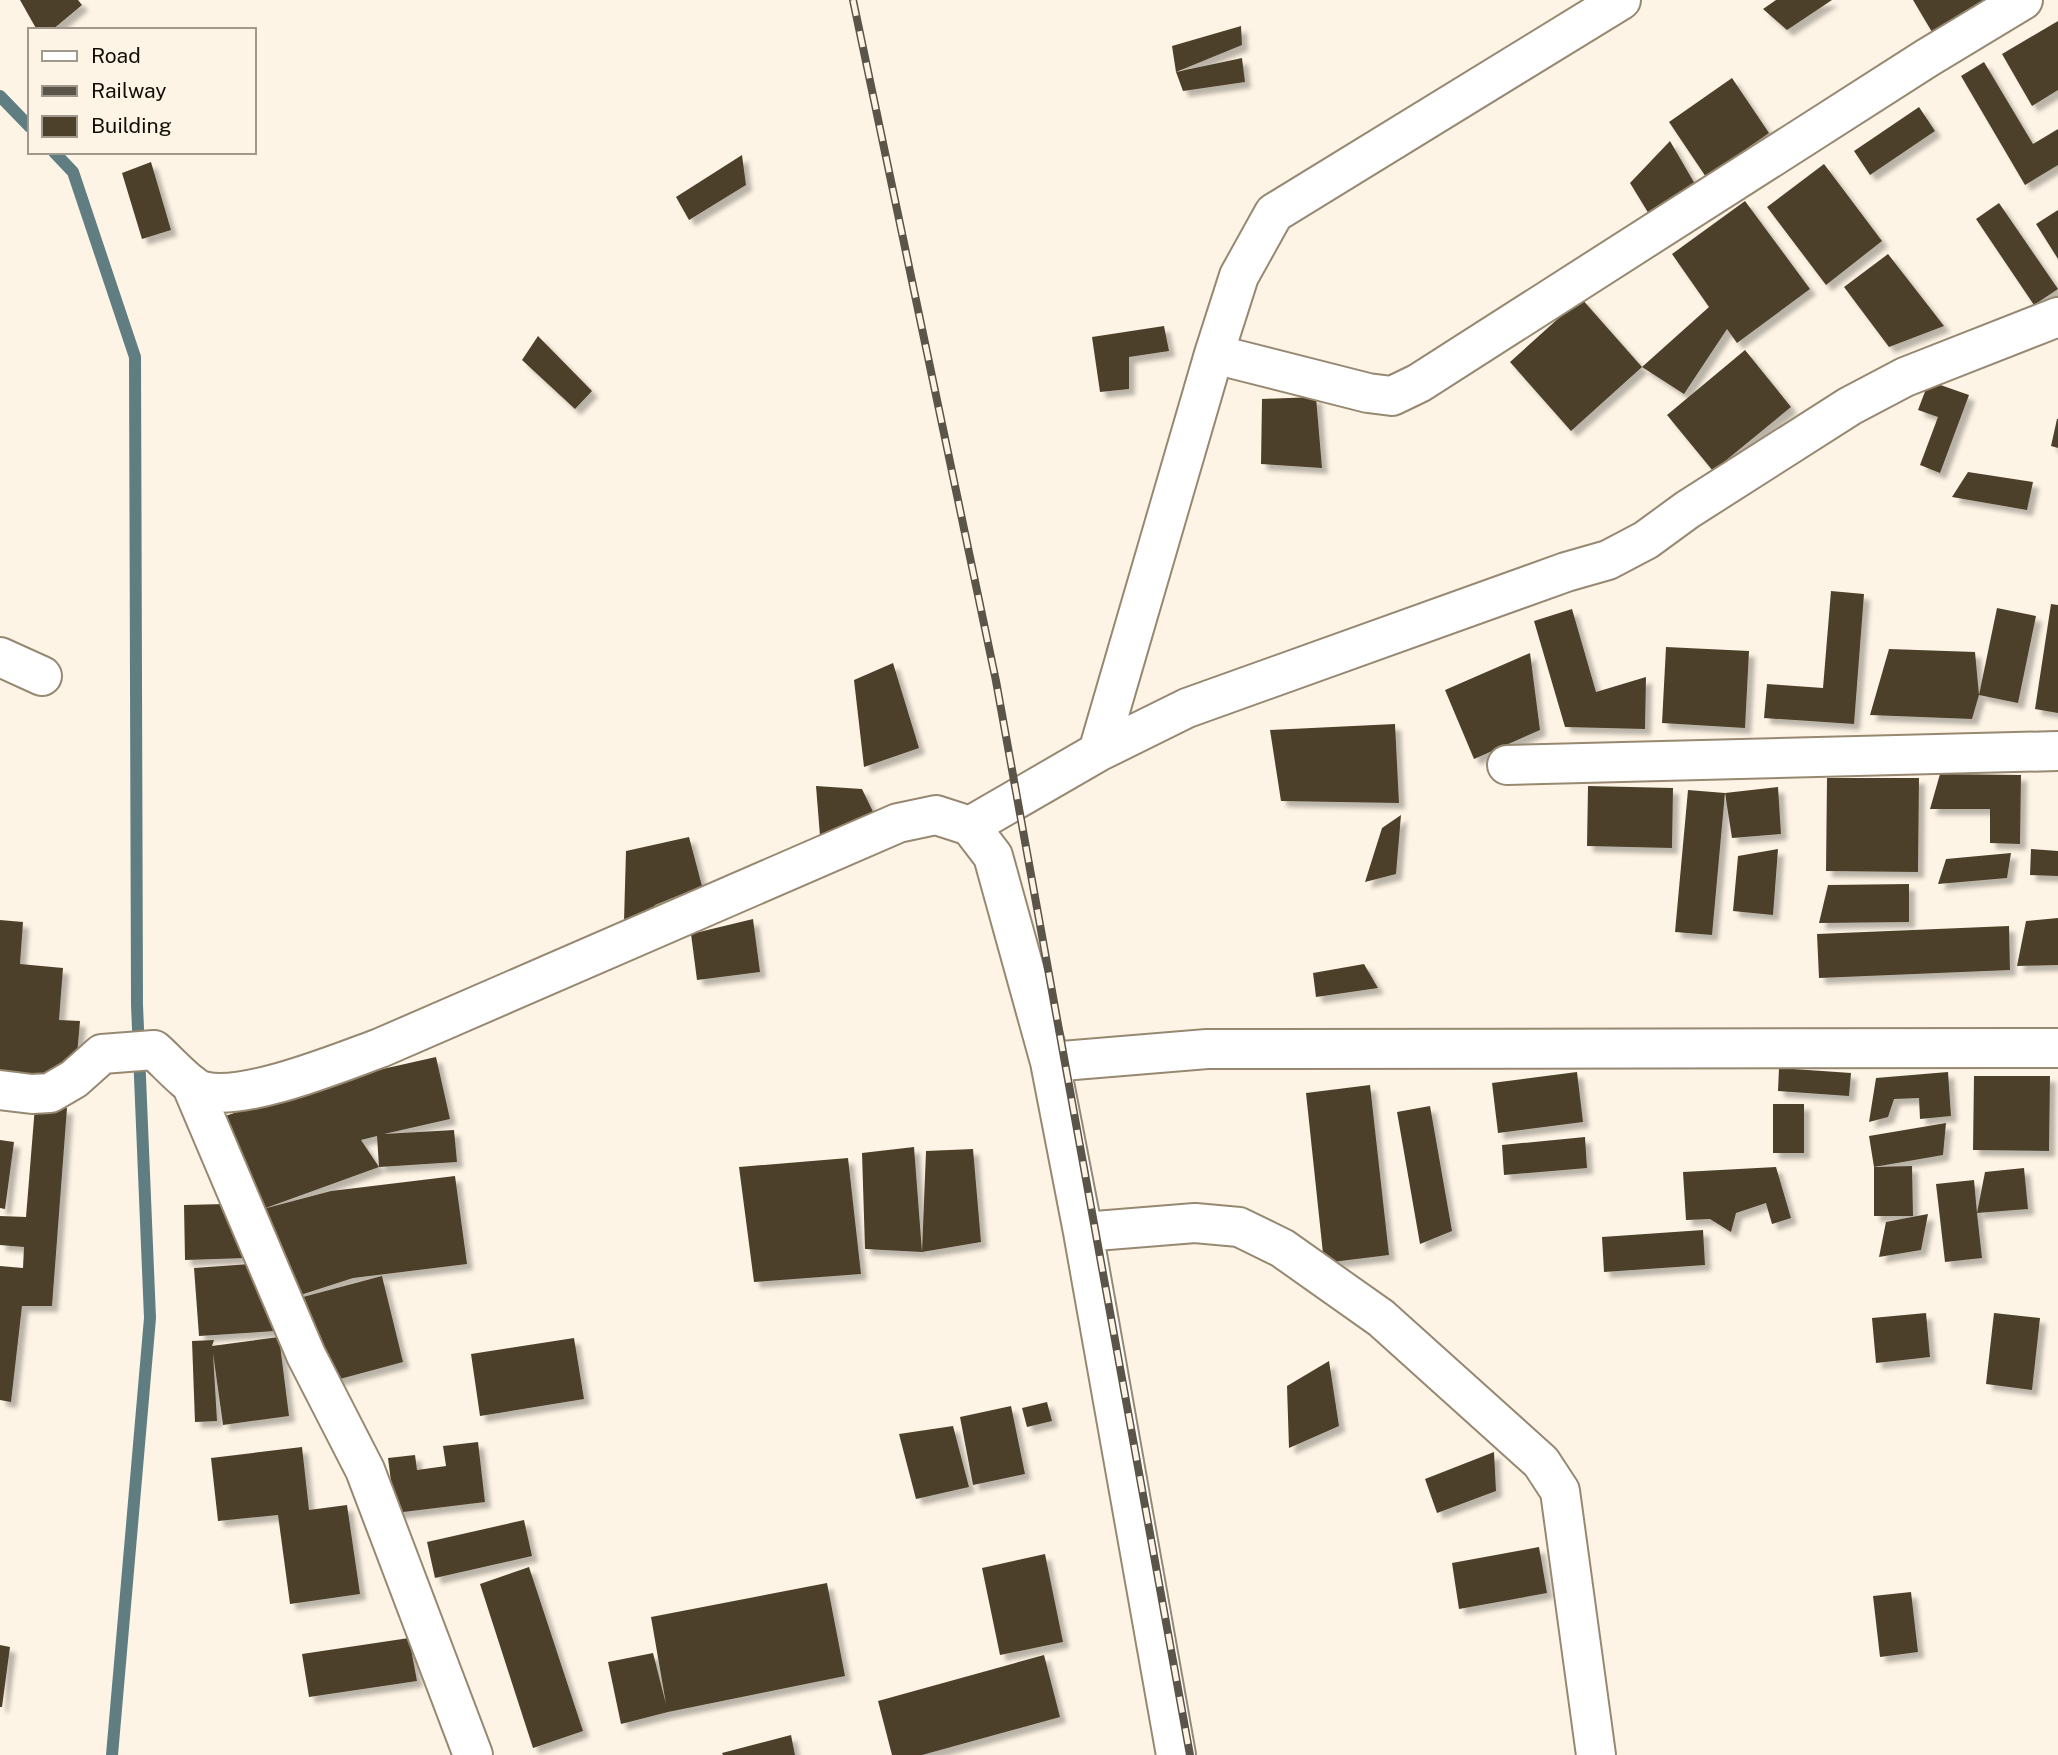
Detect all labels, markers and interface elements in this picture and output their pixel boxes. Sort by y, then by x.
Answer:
legend [28,28,256,154]
text: Road [91,43,141,68]
text: Railway [91,78,167,103]
text: Building [91,113,172,138]

